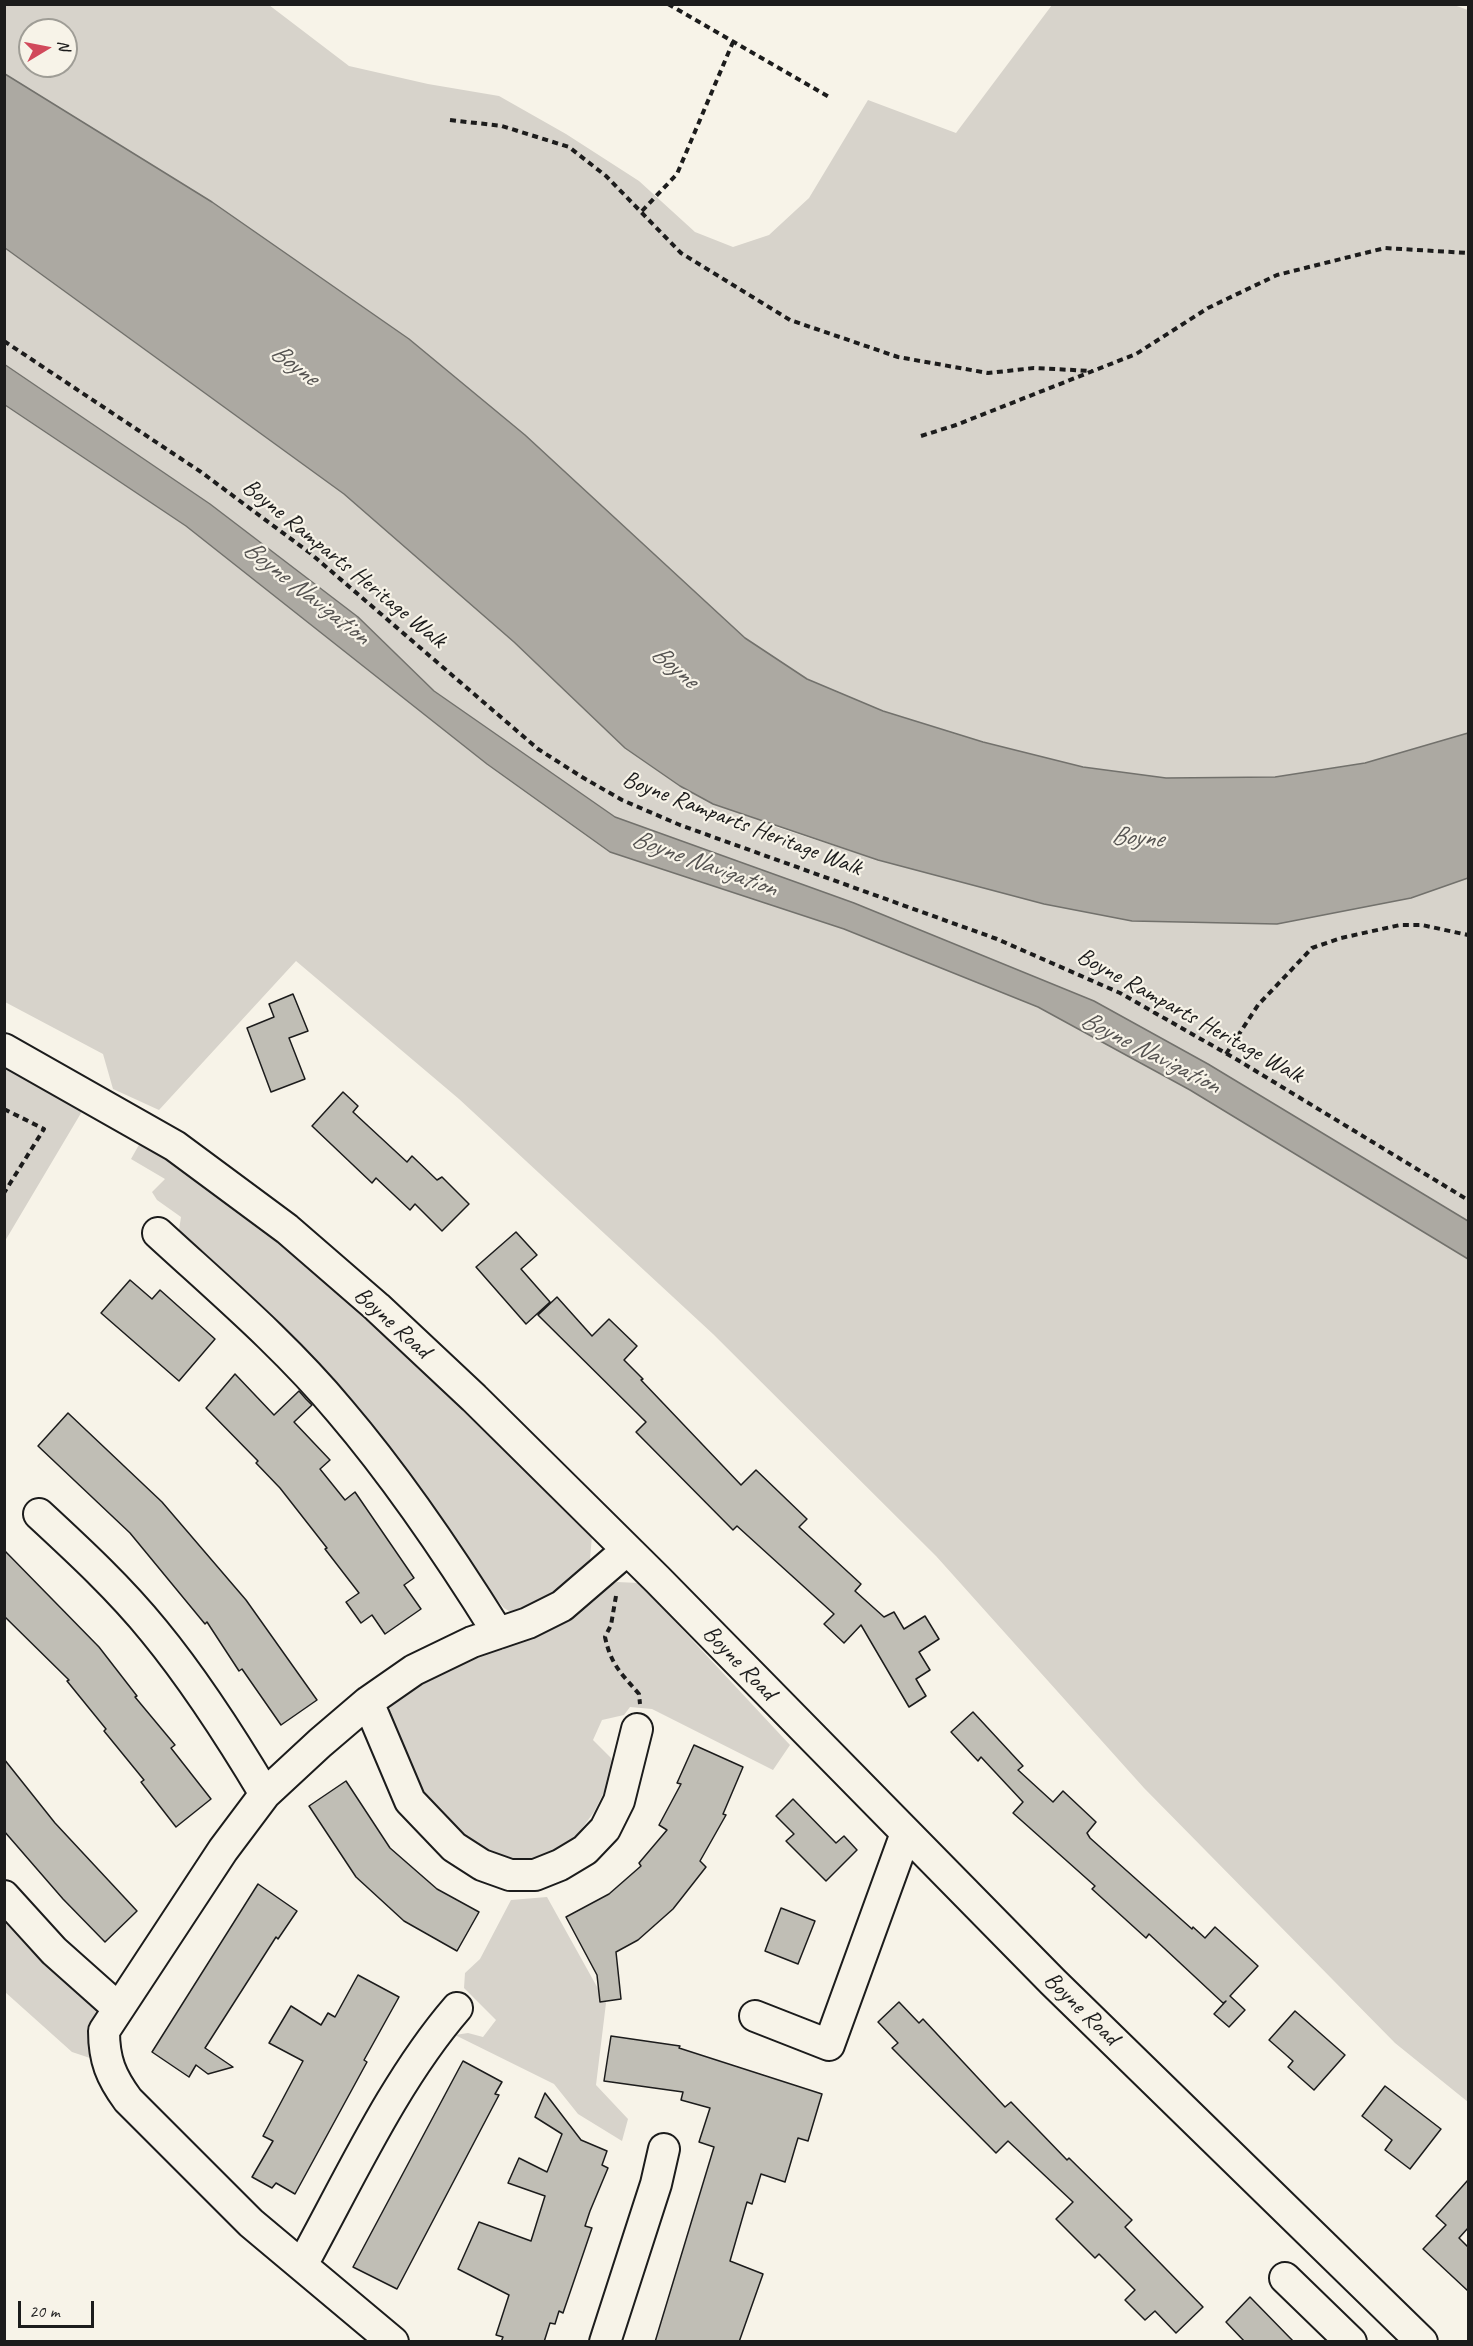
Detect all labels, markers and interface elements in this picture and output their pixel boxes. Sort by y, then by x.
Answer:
north arrow [18,18,78,78]
text: N [53,39,74,52]
water label: Boyne [264,337,324,393]
street label: Boyne Ramparts Heritage Walk [236,473,452,655]
water label: Boyne Navigation [237,534,375,652]
water label: Boyne [644,639,704,695]
street label: Boyne Ramparts Heritage Walk [618,765,866,883]
water label: Boyne [1110,821,1164,855]
water label: Boyne Navigation [627,823,781,905]
street label: Boyne Ramparts Heritage Walk [1072,942,1308,1090]
water label: Boyne Navigation [1075,1005,1225,1101]
street label: Boyne Road [348,1281,436,1365]
street label: Boyne Road [696,1619,782,1707]
street label: Boyne Road [1037,1966,1125,2052]
scale bar [21,2289,98,2327]
text: 20 m [29,2300,60,2322]

